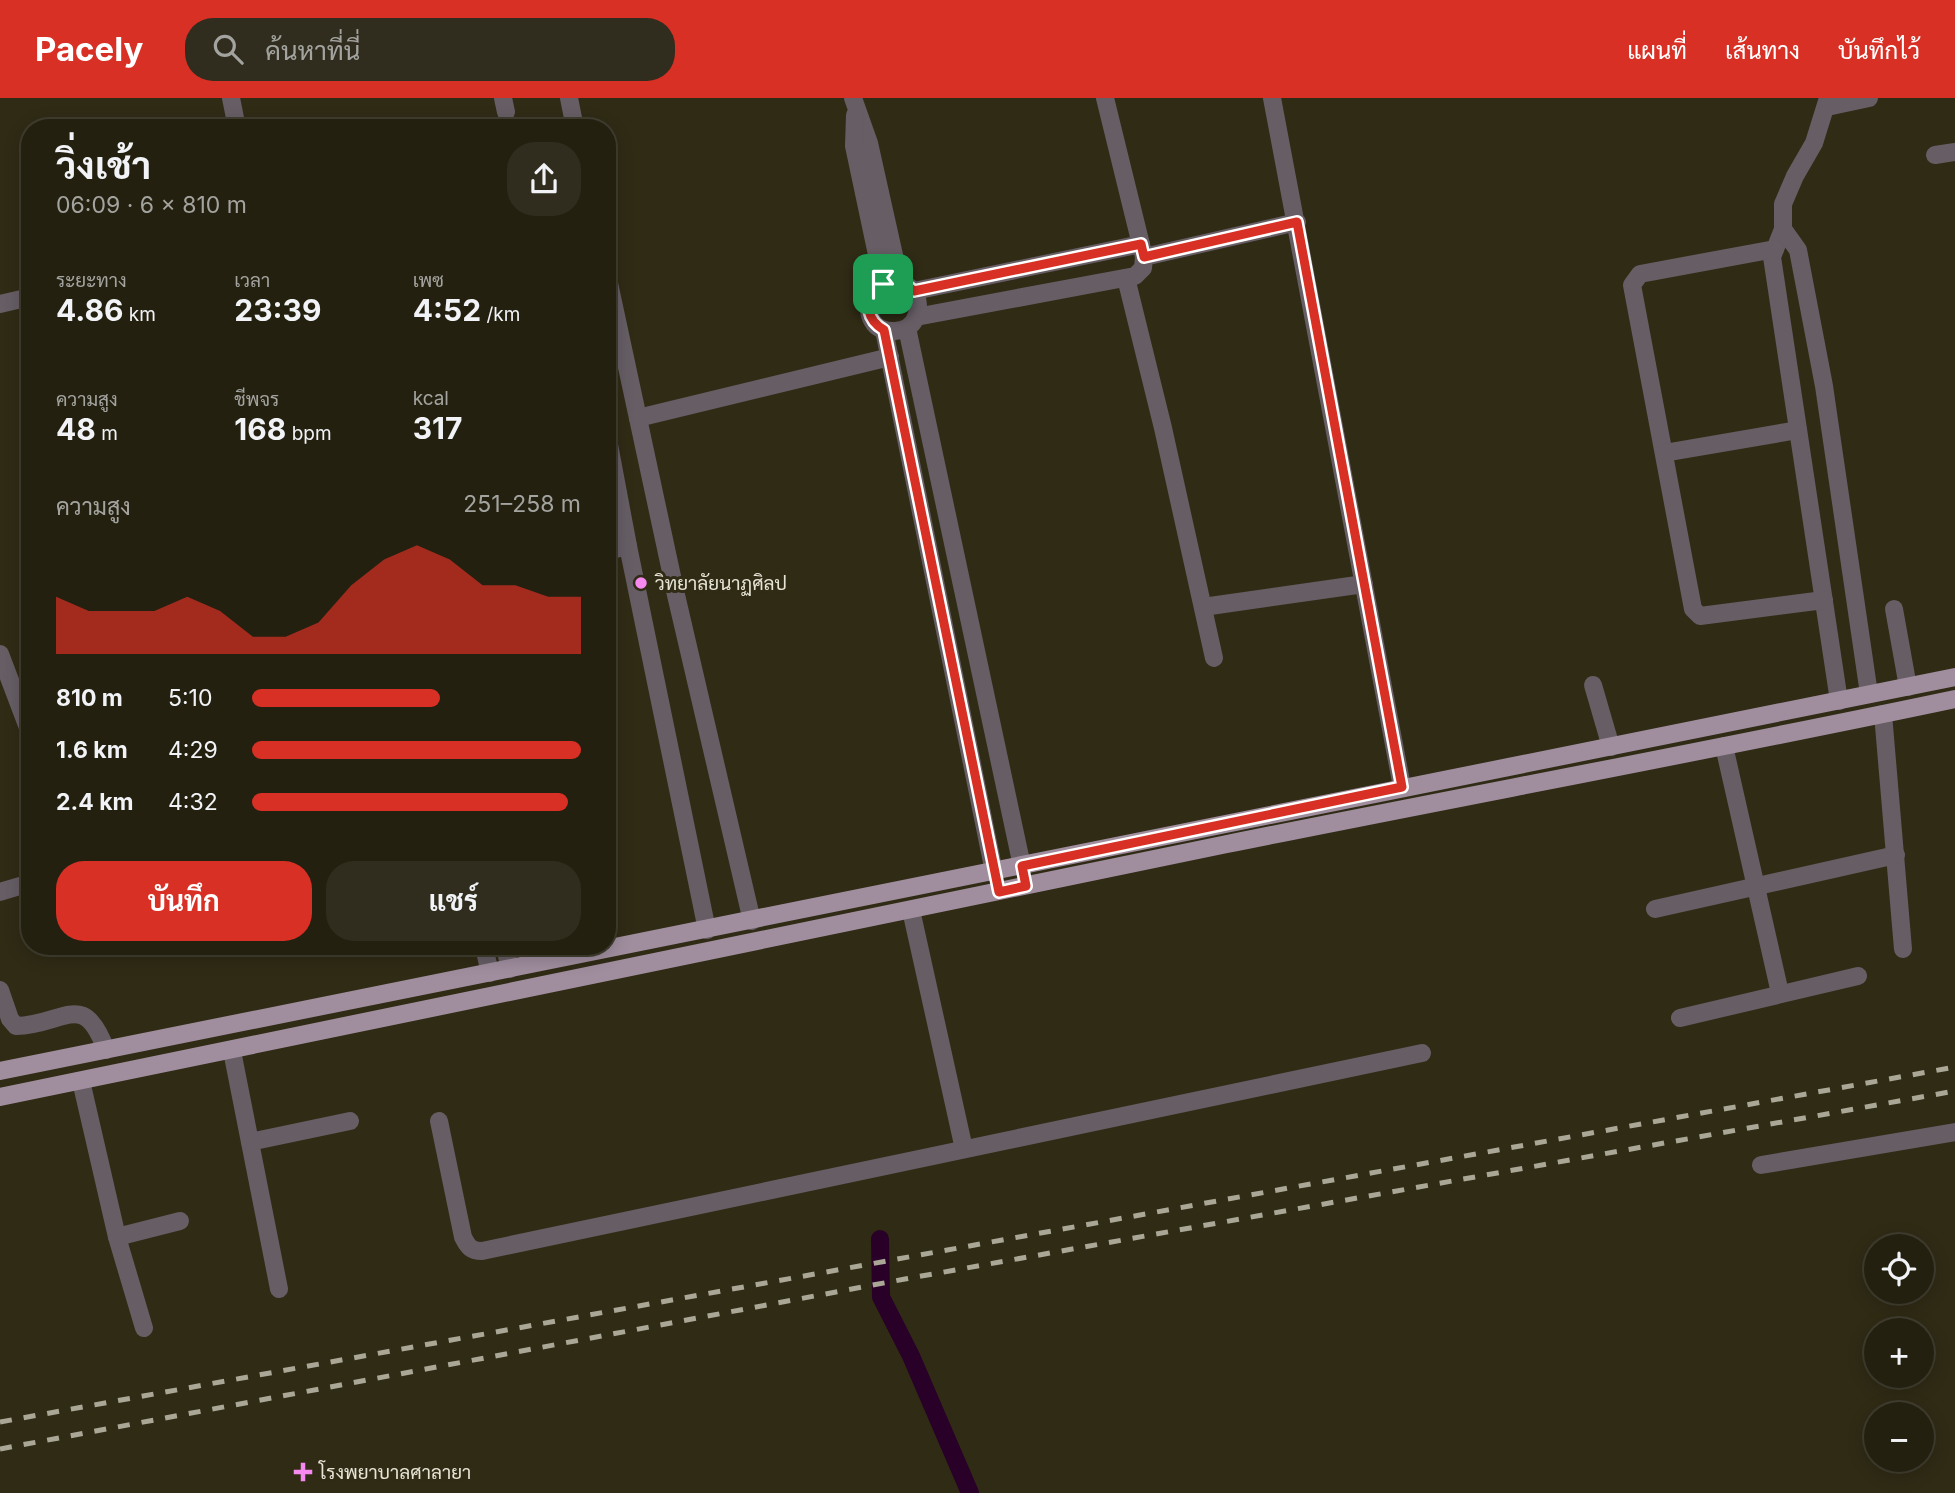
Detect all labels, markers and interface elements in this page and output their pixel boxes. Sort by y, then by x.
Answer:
search box [185,18,675,81]
text: Pacely [35,29,143,69]
icon: search [209,30,247,68]
text: ค้นหาที่นี่ [265,35,360,66]
text: แผนที่ [1627,36,1687,65]
text: เส้นทาง [1725,36,1800,65]
text: บันทึกไว้ [1838,36,1920,65]
text: วิ่งเช้า [56,142,151,188]
button: share [507,142,581,216]
text: 06:09 · 6 × 810 m [56,191,247,219]
pin [853,254,913,314]
icon: arrive [864,265,902,303]
text: ระยะทาง [56,269,127,292]
text: เวลา [234,269,270,292]
text: เพซ [413,269,444,292]
text: 4.86 [56,292,123,328]
text: 23:39 [234,292,321,328]
text: 4:52 [413,292,481,328]
text: km [123,303,156,326]
text: /km [481,303,520,326]
text: kcal [413,387,449,410]
text: ความสูง [56,388,118,411]
text: ชีพจร [234,388,279,411]
text: 317 [413,410,462,446]
text: 48 [56,411,96,447]
text: 168 [234,411,286,447]
text: m [96,422,118,445]
text: bpm [286,422,332,445]
text: 251–258 m [463,490,581,518]
text: ความสูง [56,493,131,521]
place label: วิทยาลัยนาฏศิลป [655,572,787,596]
marker: วิทยาลัยนาฏศิลป [633,575,649,591]
text: 810 m [56,684,123,712]
text: 5:10 [168,684,212,712]
text: 1.6 km [56,736,128,764]
text: 4:29 [168,736,218,764]
text: 2.4 km [56,788,134,816]
text: 4:32 [168,788,218,816]
button: บันทึก [56,861,312,941]
button: แชร์ [326,861,581,941]
map controls [1864,1234,1934,1472]
button: locate [1864,1234,1934,1304]
button: + [1864,1318,1934,1388]
button: − [1864,1402,1934,1472]
place label: โรงพยาบาลศาลายา [318,1460,471,1484]
marker: โรงพยาบาลศาลายา [293,1462,313,1482]

